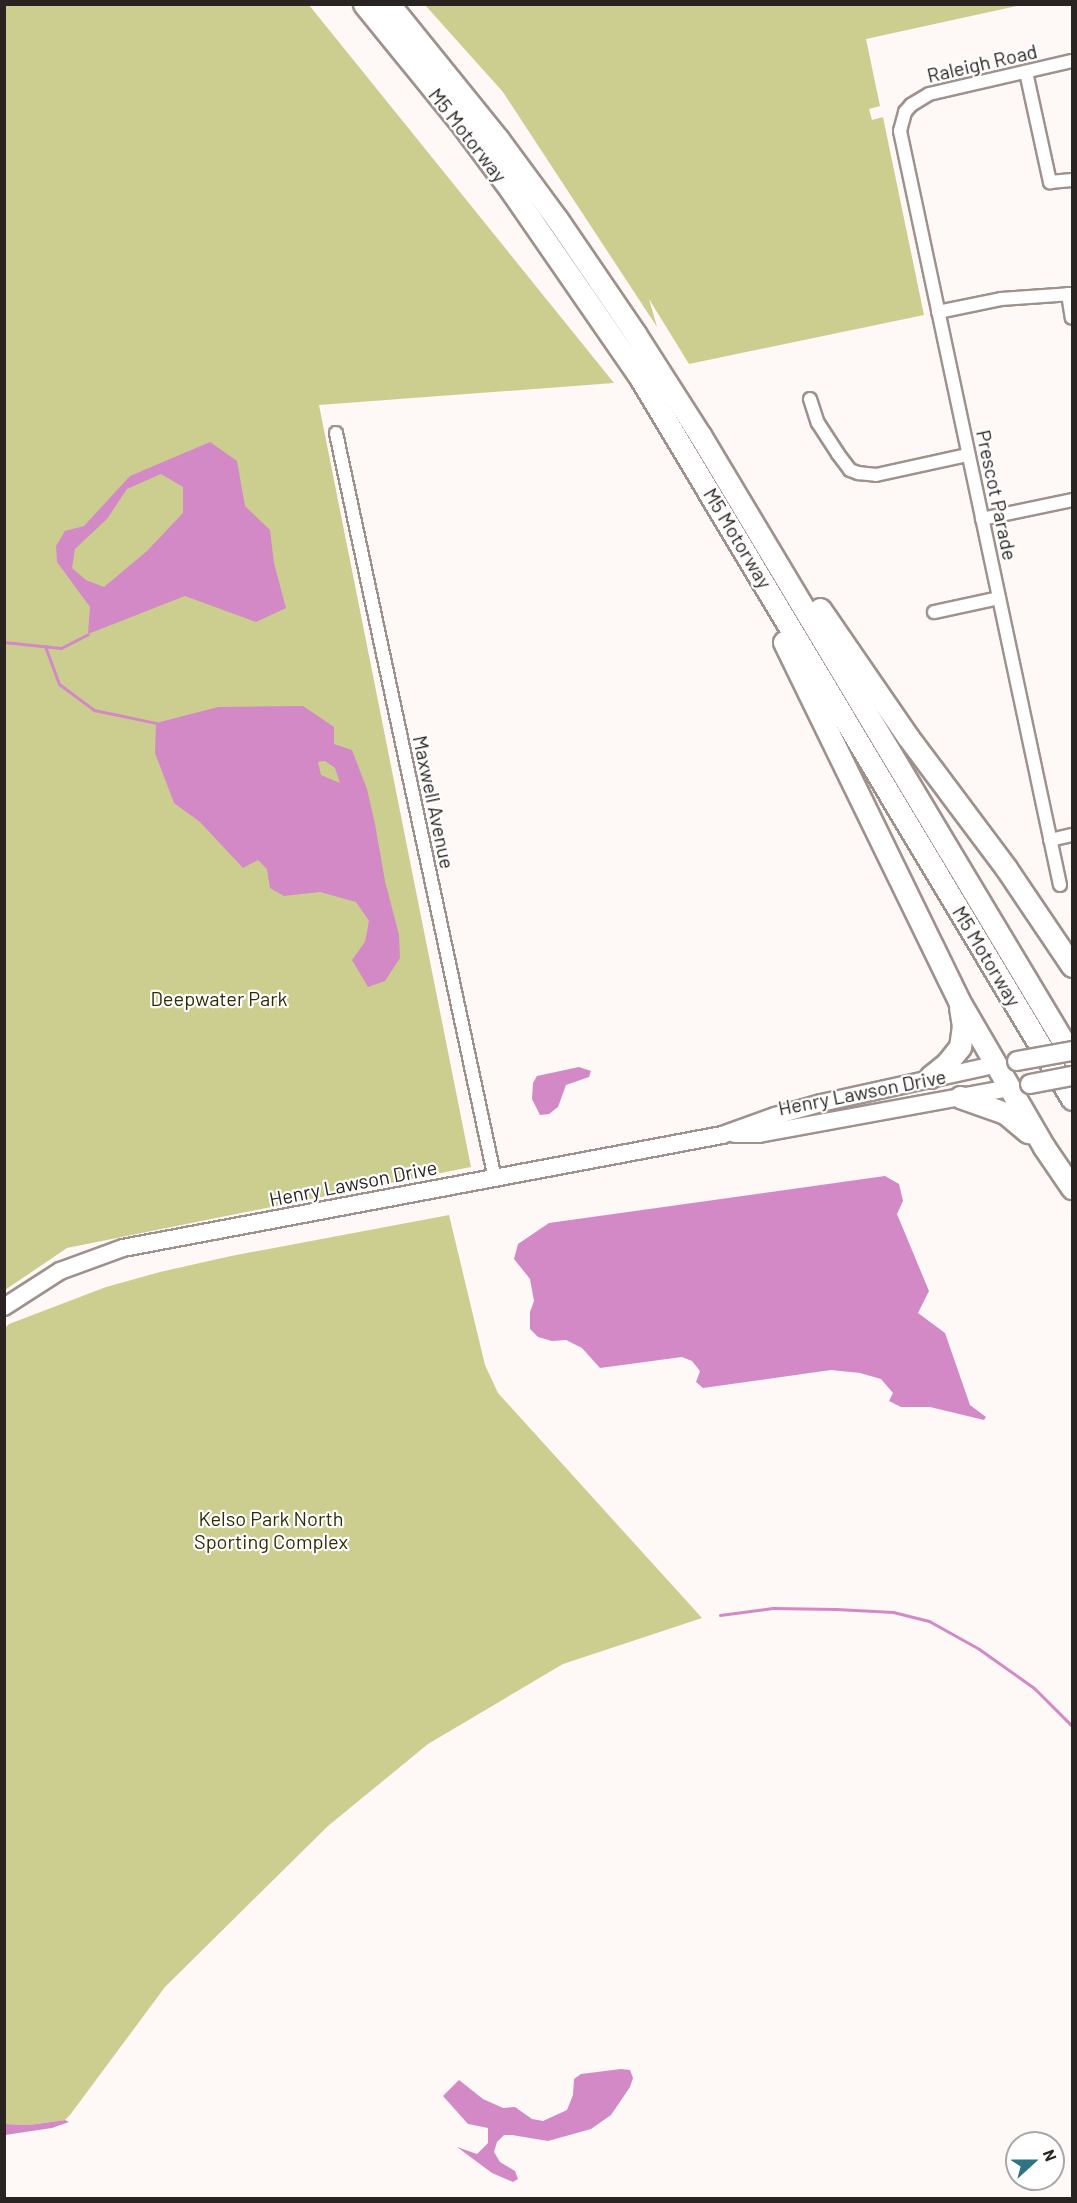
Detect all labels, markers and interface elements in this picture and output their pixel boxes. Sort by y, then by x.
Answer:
street label: Raleigh Road [924,39,1040,87]
street label: M5 Motorway [424,83,512,187]
street label: Prescot Parade [971,428,1023,562]
street label: M5 Motorway [699,483,777,593]
street label: Maxwell Avenue [408,733,460,871]
street label: M5 Motorway [948,901,1026,1011]
park label: Deepwater Park [150,986,288,1010]
street label: Henry Lawson Drive [776,1064,948,1120]
street label: Henry Lawson Drive [267,1155,439,1211]
park label: Kelso Park North Sporting Complex [194,1507,348,1554]
north arrow [1005,2131,1065,2191]
text: N [1040,2147,1061,2163]

